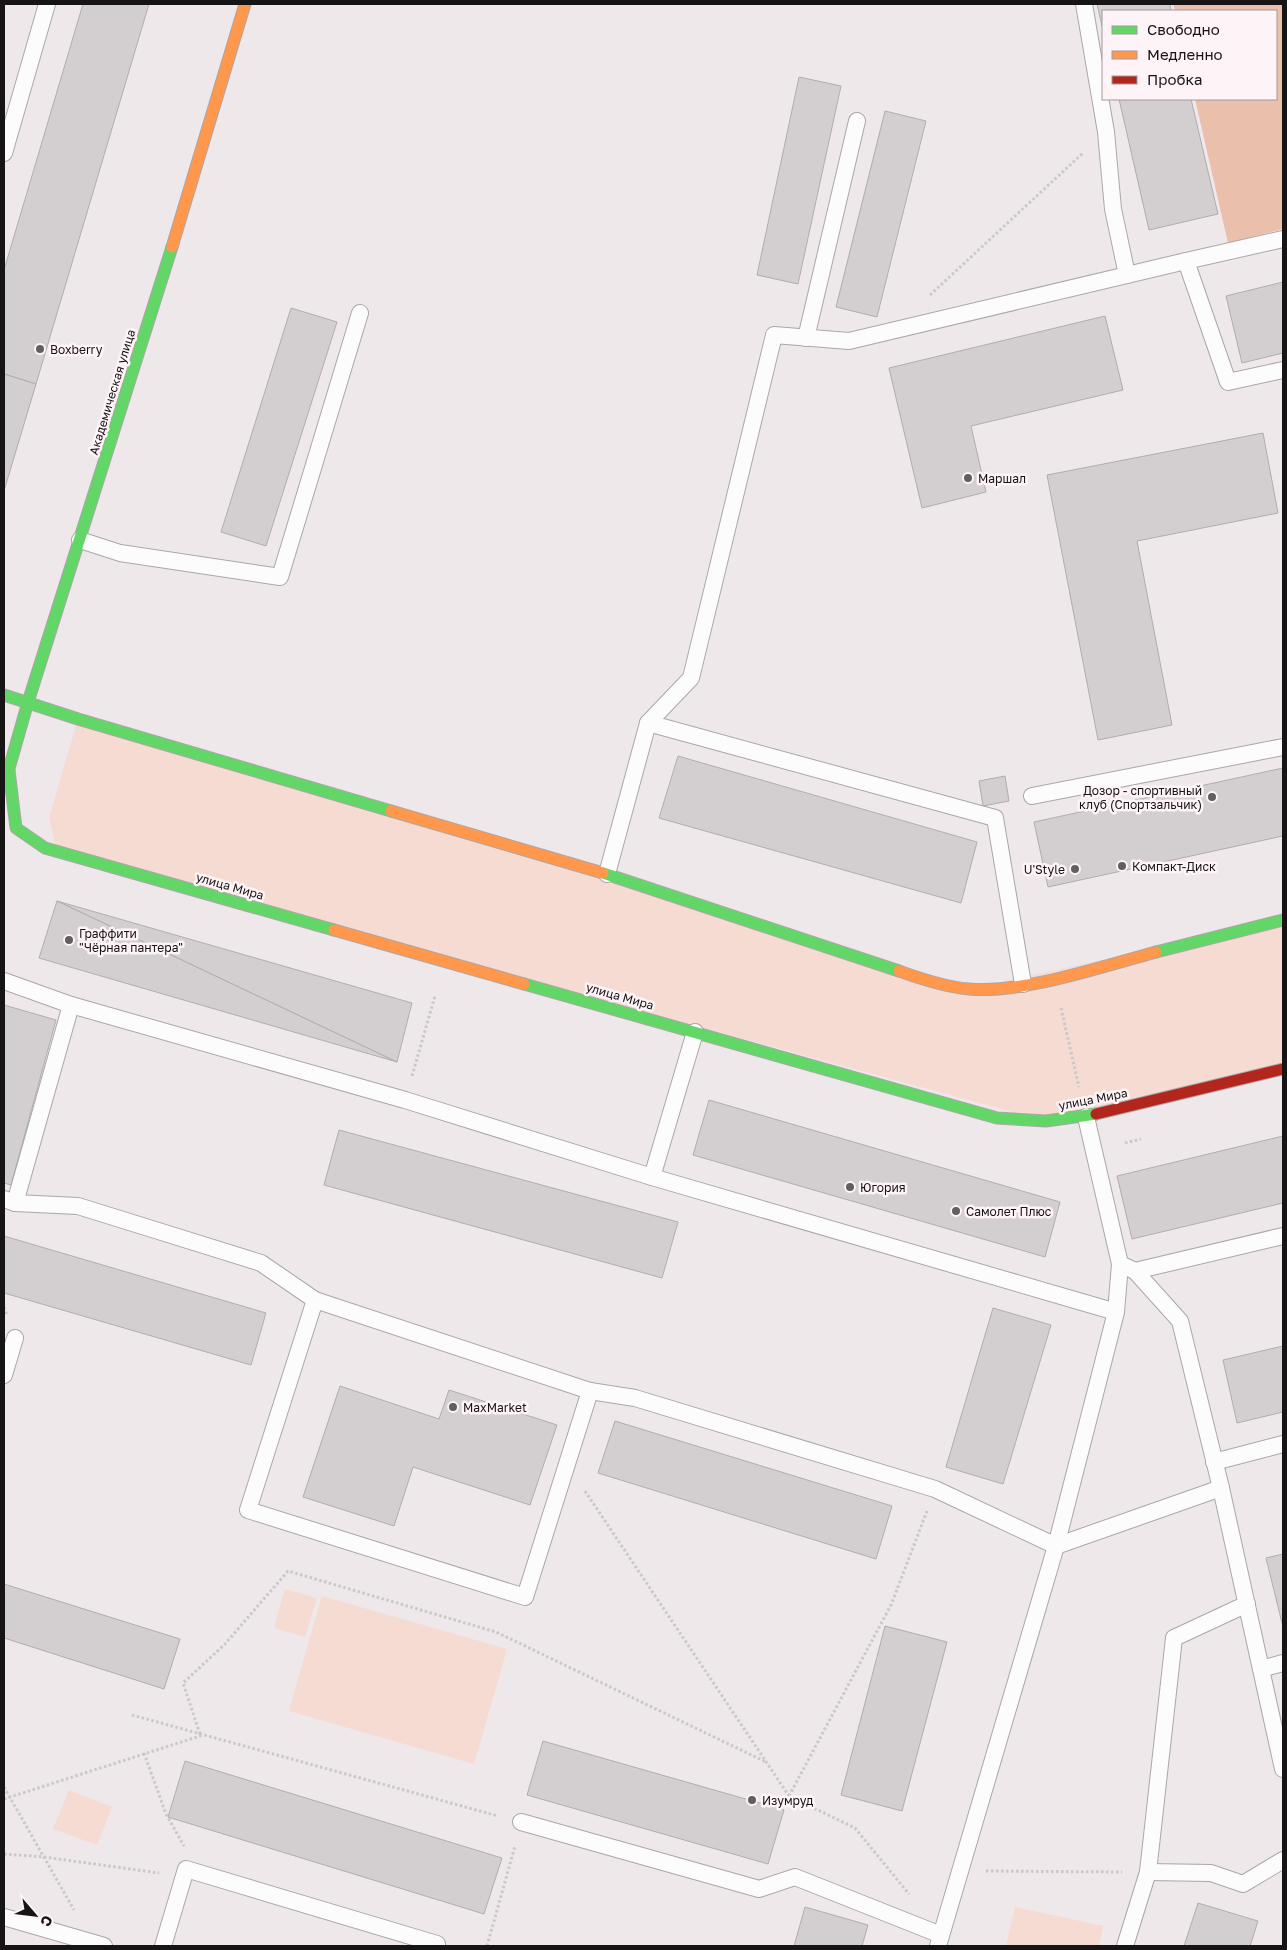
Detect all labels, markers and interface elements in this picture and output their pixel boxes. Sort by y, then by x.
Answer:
legend [1102,10,1277,100]
text: Свободно [1147,20,1220,38]
text: Медленно [1147,45,1223,63]
text: Пробка [1147,70,1202,88]
street label: Академическая улица [86,327,138,457]
place label: Boxberry [50,342,103,357]
marker: Boxberry [34,343,46,355]
place label: Маршал [978,471,1026,486]
marker: Маршал [962,472,974,484]
place label: Дозор - спортивный клуб (Спортзальчик) [1079,783,1202,812]
marker: Дозор - спортивный клуб (Спортзальчик) [1206,791,1218,803]
place label: Компакт-Диск [1132,859,1216,874]
marker: Компакт-Диск [1116,860,1128,872]
place label: U'Style [1024,862,1065,877]
marker: U'Style [1069,863,1081,875]
street label: улица Мира [194,869,266,903]
place label: Граффити "Чёрная пантера" [79,926,183,955]
marker: Граффити "Чёрная пантера" [63,934,75,946]
street label: улица Мира [584,979,656,1013]
street label: улица Мира [1057,1085,1129,1113]
place label: Югория [860,1180,906,1195]
marker: Югория [844,1181,856,1193]
place label: Самолет Плюс [966,1204,1052,1219]
marker: Самолет Плюс [950,1205,962,1217]
place label: MaxMarket [463,1400,527,1415]
marker: MaxMarket [447,1401,459,1413]
place label: Изумруд [762,1793,813,1808]
marker: Изумруд [746,1794,758,1806]
north arrow [10,1890,60,1940]
text: С [37,1913,57,1930]

